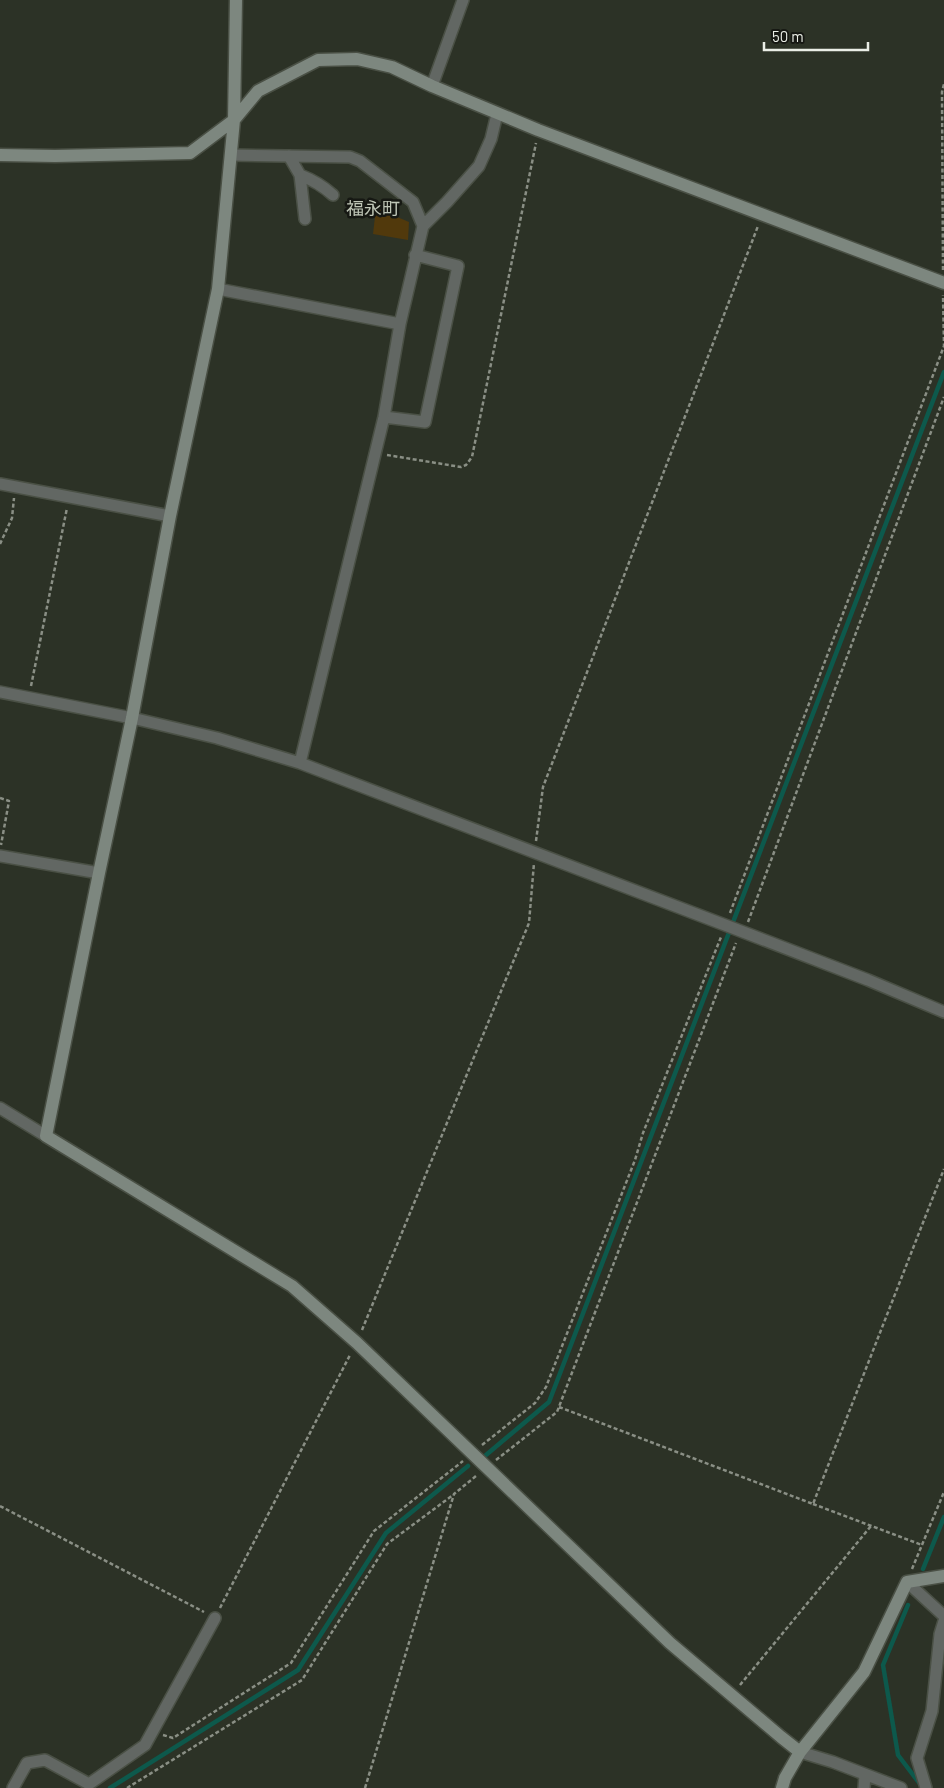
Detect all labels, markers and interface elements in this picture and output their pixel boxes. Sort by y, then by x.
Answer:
scale bar [764,20,868,52]
text: 50 m [772,27,804,45]
district label: 福永町 [346,197,400,219]

